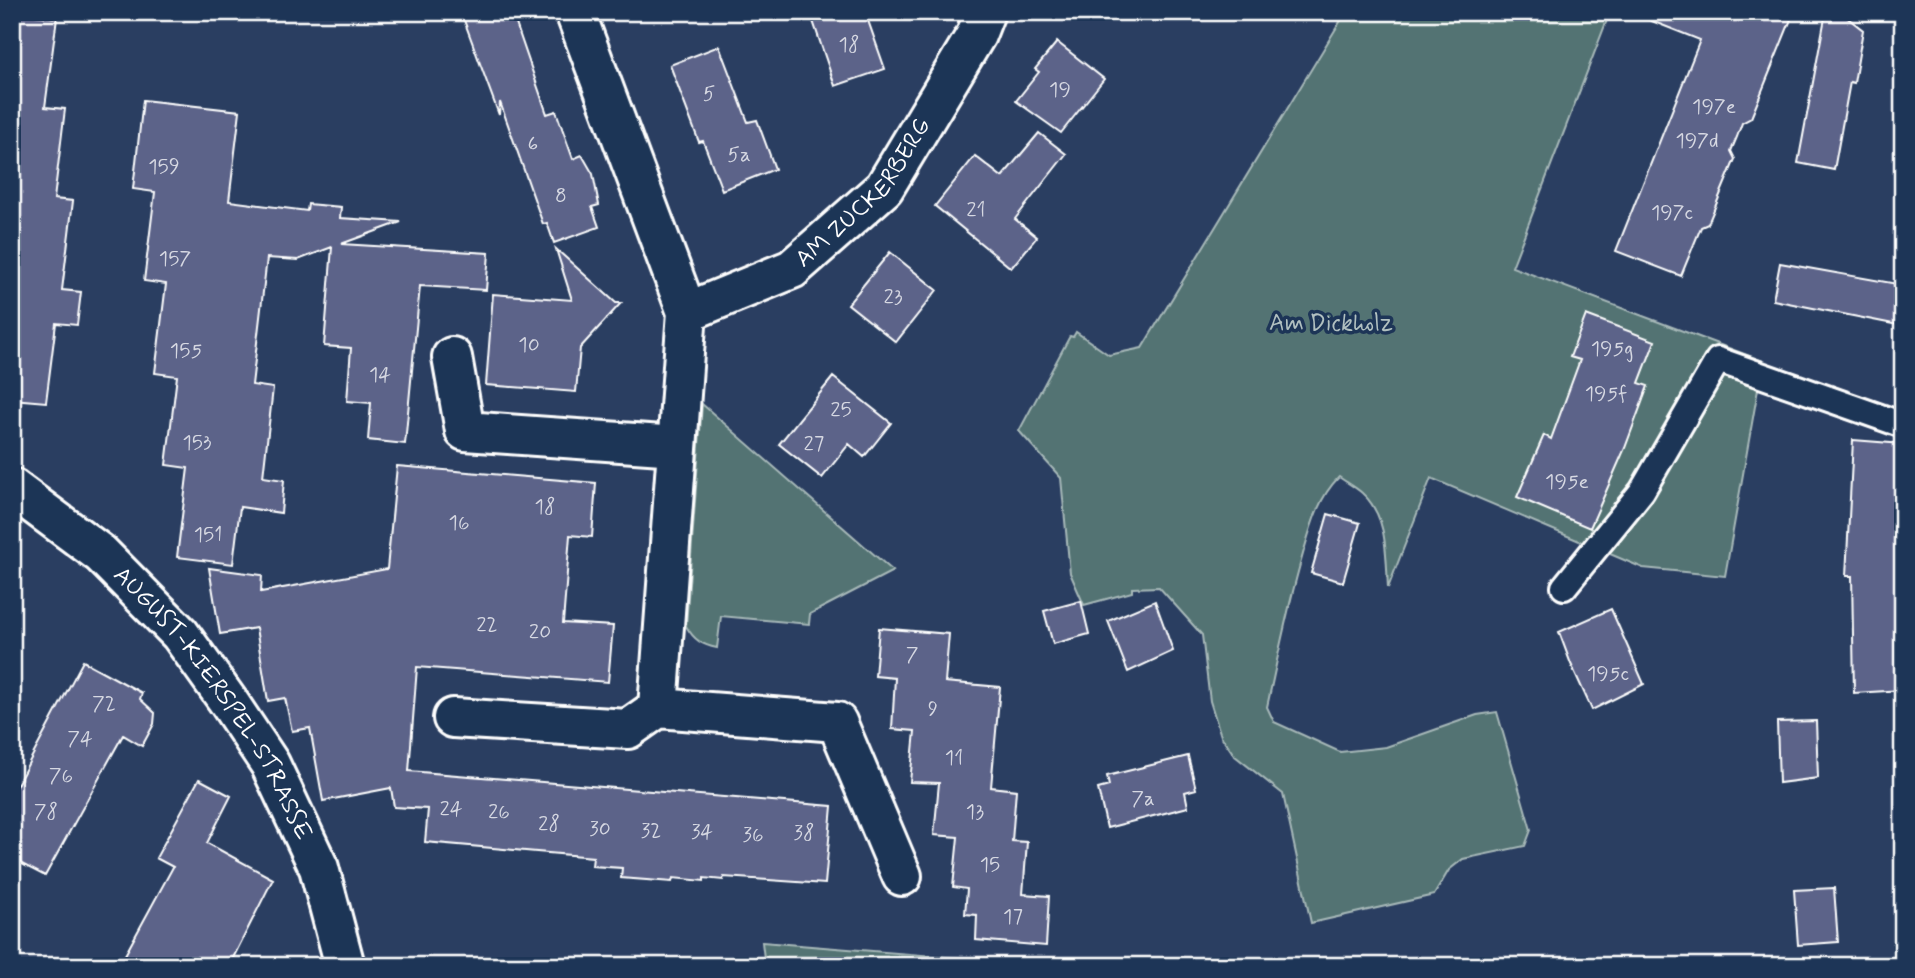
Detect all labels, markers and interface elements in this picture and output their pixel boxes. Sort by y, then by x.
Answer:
house number: 18 [839,31,859,59]
house number: 19 [1049,76,1071,104]
house number: 5 [703,80,715,108]
house number: 197e [1692,93,1736,121]
street label: AM ZUCKERBERG [789,112,938,274]
house number: 197d [1675,127,1719,155]
house number: 6 [528,130,538,158]
house number: 5a [727,141,751,169]
house number: 159 [148,153,180,181]
house number: 8 [555,182,567,210]
house number: 21 [966,196,986,224]
house number: 197c [1651,199,1693,227]
house number: 157 [159,245,191,273]
house number: 23 [883,283,903,311]
park label: Am Dickholz [1269,308,1393,339]
house number: 10 [518,331,540,359]
house number: 195g [1591,335,1633,363]
house number: 155 [170,337,202,365]
house number: 14 [369,361,391,389]
house number: 195f [1585,380,1627,408]
house number: 25 [830,396,852,424]
house number: 153 [182,429,212,457]
house number: 27 [804,430,824,458]
house number: 195e [1545,468,1589,496]
house number: 18 [535,493,555,521]
house number: 16 [449,509,470,537]
house number: 151 [194,521,222,549]
street label: AUGUST-KIERSPEL-STRASSE [107,560,319,845]
house number: 22 [476,611,498,639]
house number: 20 [529,618,551,646]
house number: 7 [906,641,919,669]
house number: 195c [1587,660,1629,688]
house number: 72 [92,690,116,718]
house number: 9 [928,695,938,723]
house number: 74 [67,725,93,753]
house number: 11 [945,744,963,772]
house number: 76 [49,762,73,790]
house number: 7a [1131,785,1155,813]
house number: 24 [439,795,463,823]
house number: 78 [34,798,58,826]
house number: 26 [488,798,510,826]
house number: 13 [966,798,984,826]
house number: 28 [538,810,560,838]
house number: 30 [589,815,611,843]
house number: 32 [641,817,661,845]
house number: 34 [691,818,713,846]
house number: 38 [794,819,815,847]
house number: 36 [742,821,764,849]
house number: 15 [980,851,1000,879]
house number: 17 [1003,903,1023,931]

